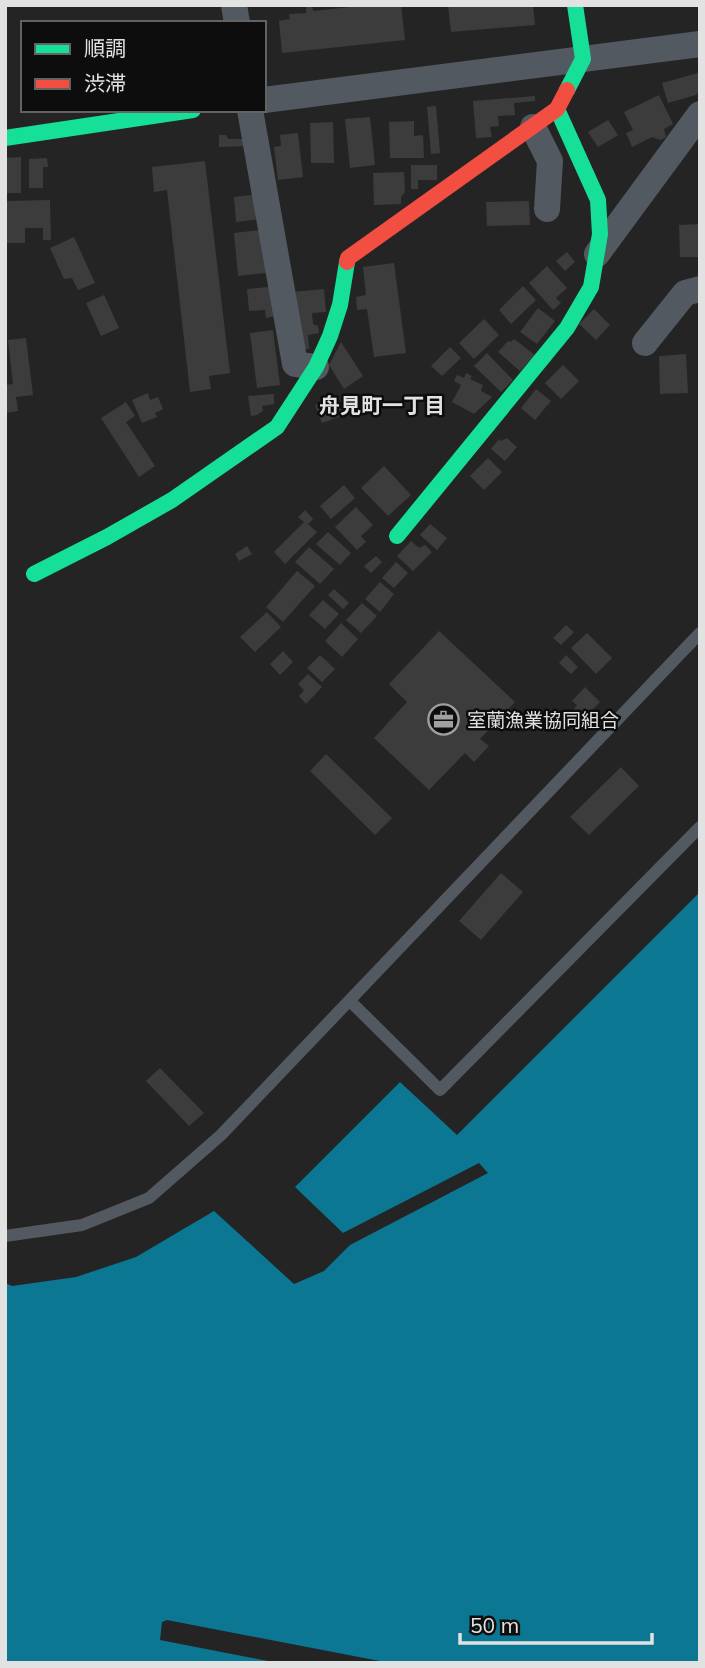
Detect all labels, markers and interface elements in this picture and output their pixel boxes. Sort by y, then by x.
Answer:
legend [21,21,266,112]
text: 順調 [84,35,126,61]
text: 渋滞 [84,70,126,96]
district label: 舟見町一丁目 [319,392,445,418]
office icon: 室蘭漁業協同組合 [427,703,461,737]
place label: 室蘭漁業協同組合 [467,708,619,732]
scale bar [460,1602,652,1646]
text: 50 m [470,1612,519,1638]

